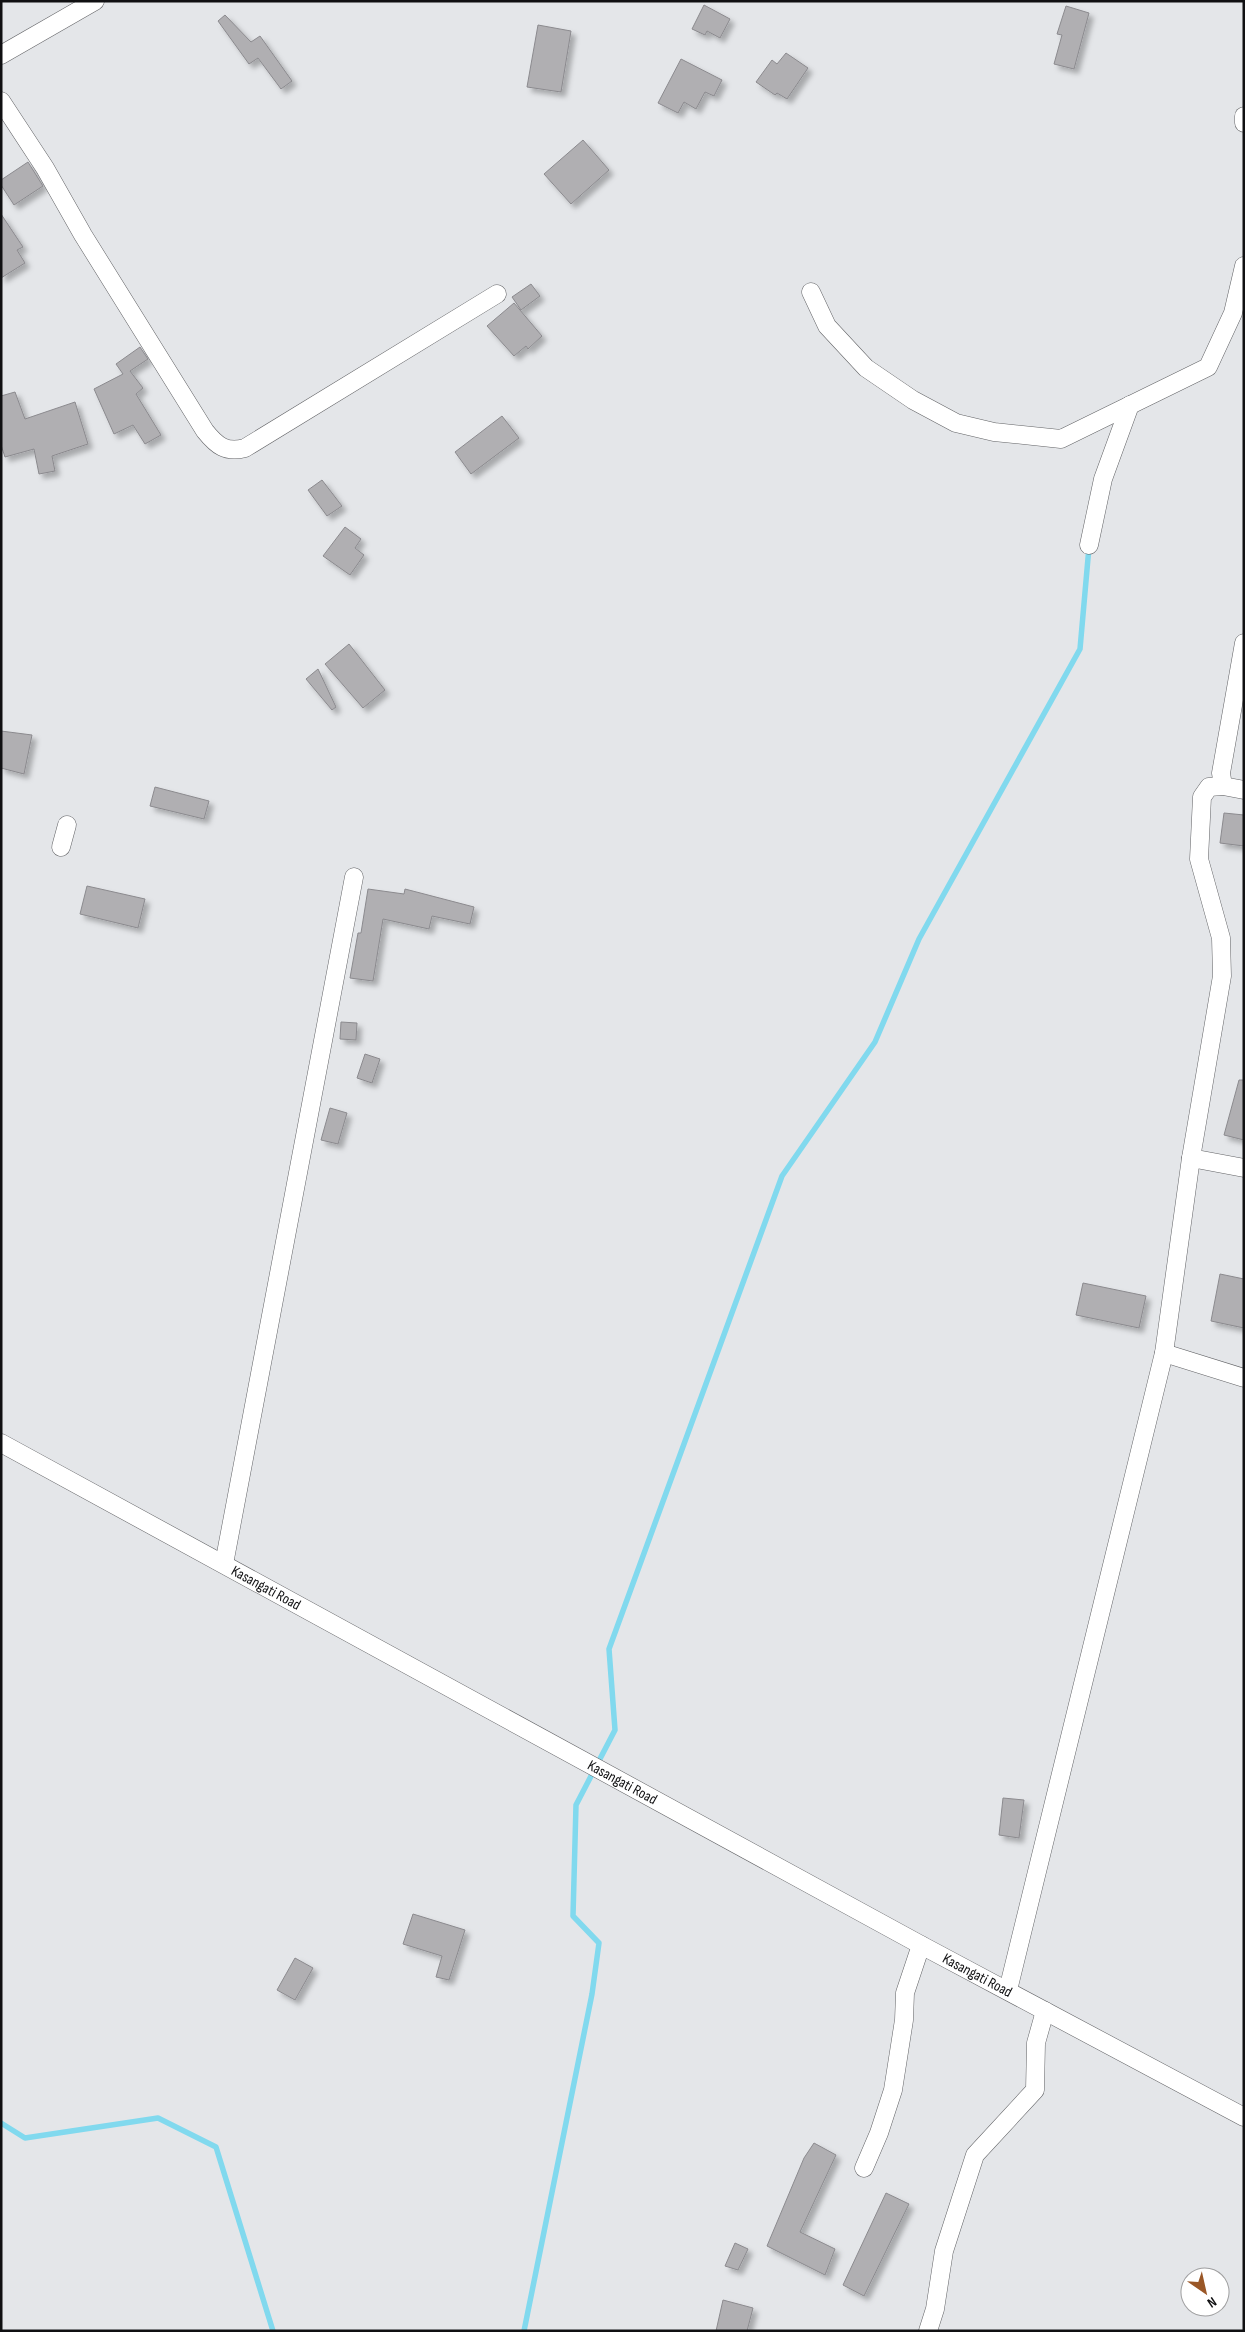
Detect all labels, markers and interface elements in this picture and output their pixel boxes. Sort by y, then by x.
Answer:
street label: Kasangati Road [228,1561,304,1615]
street label: Kasangati Road [584,1756,660,1809]
street label: Kasangati Road [939,1949,1015,2002]
north arrow [1180,2267,1230,2317]
text: N [1204,2293,1220,2312]

